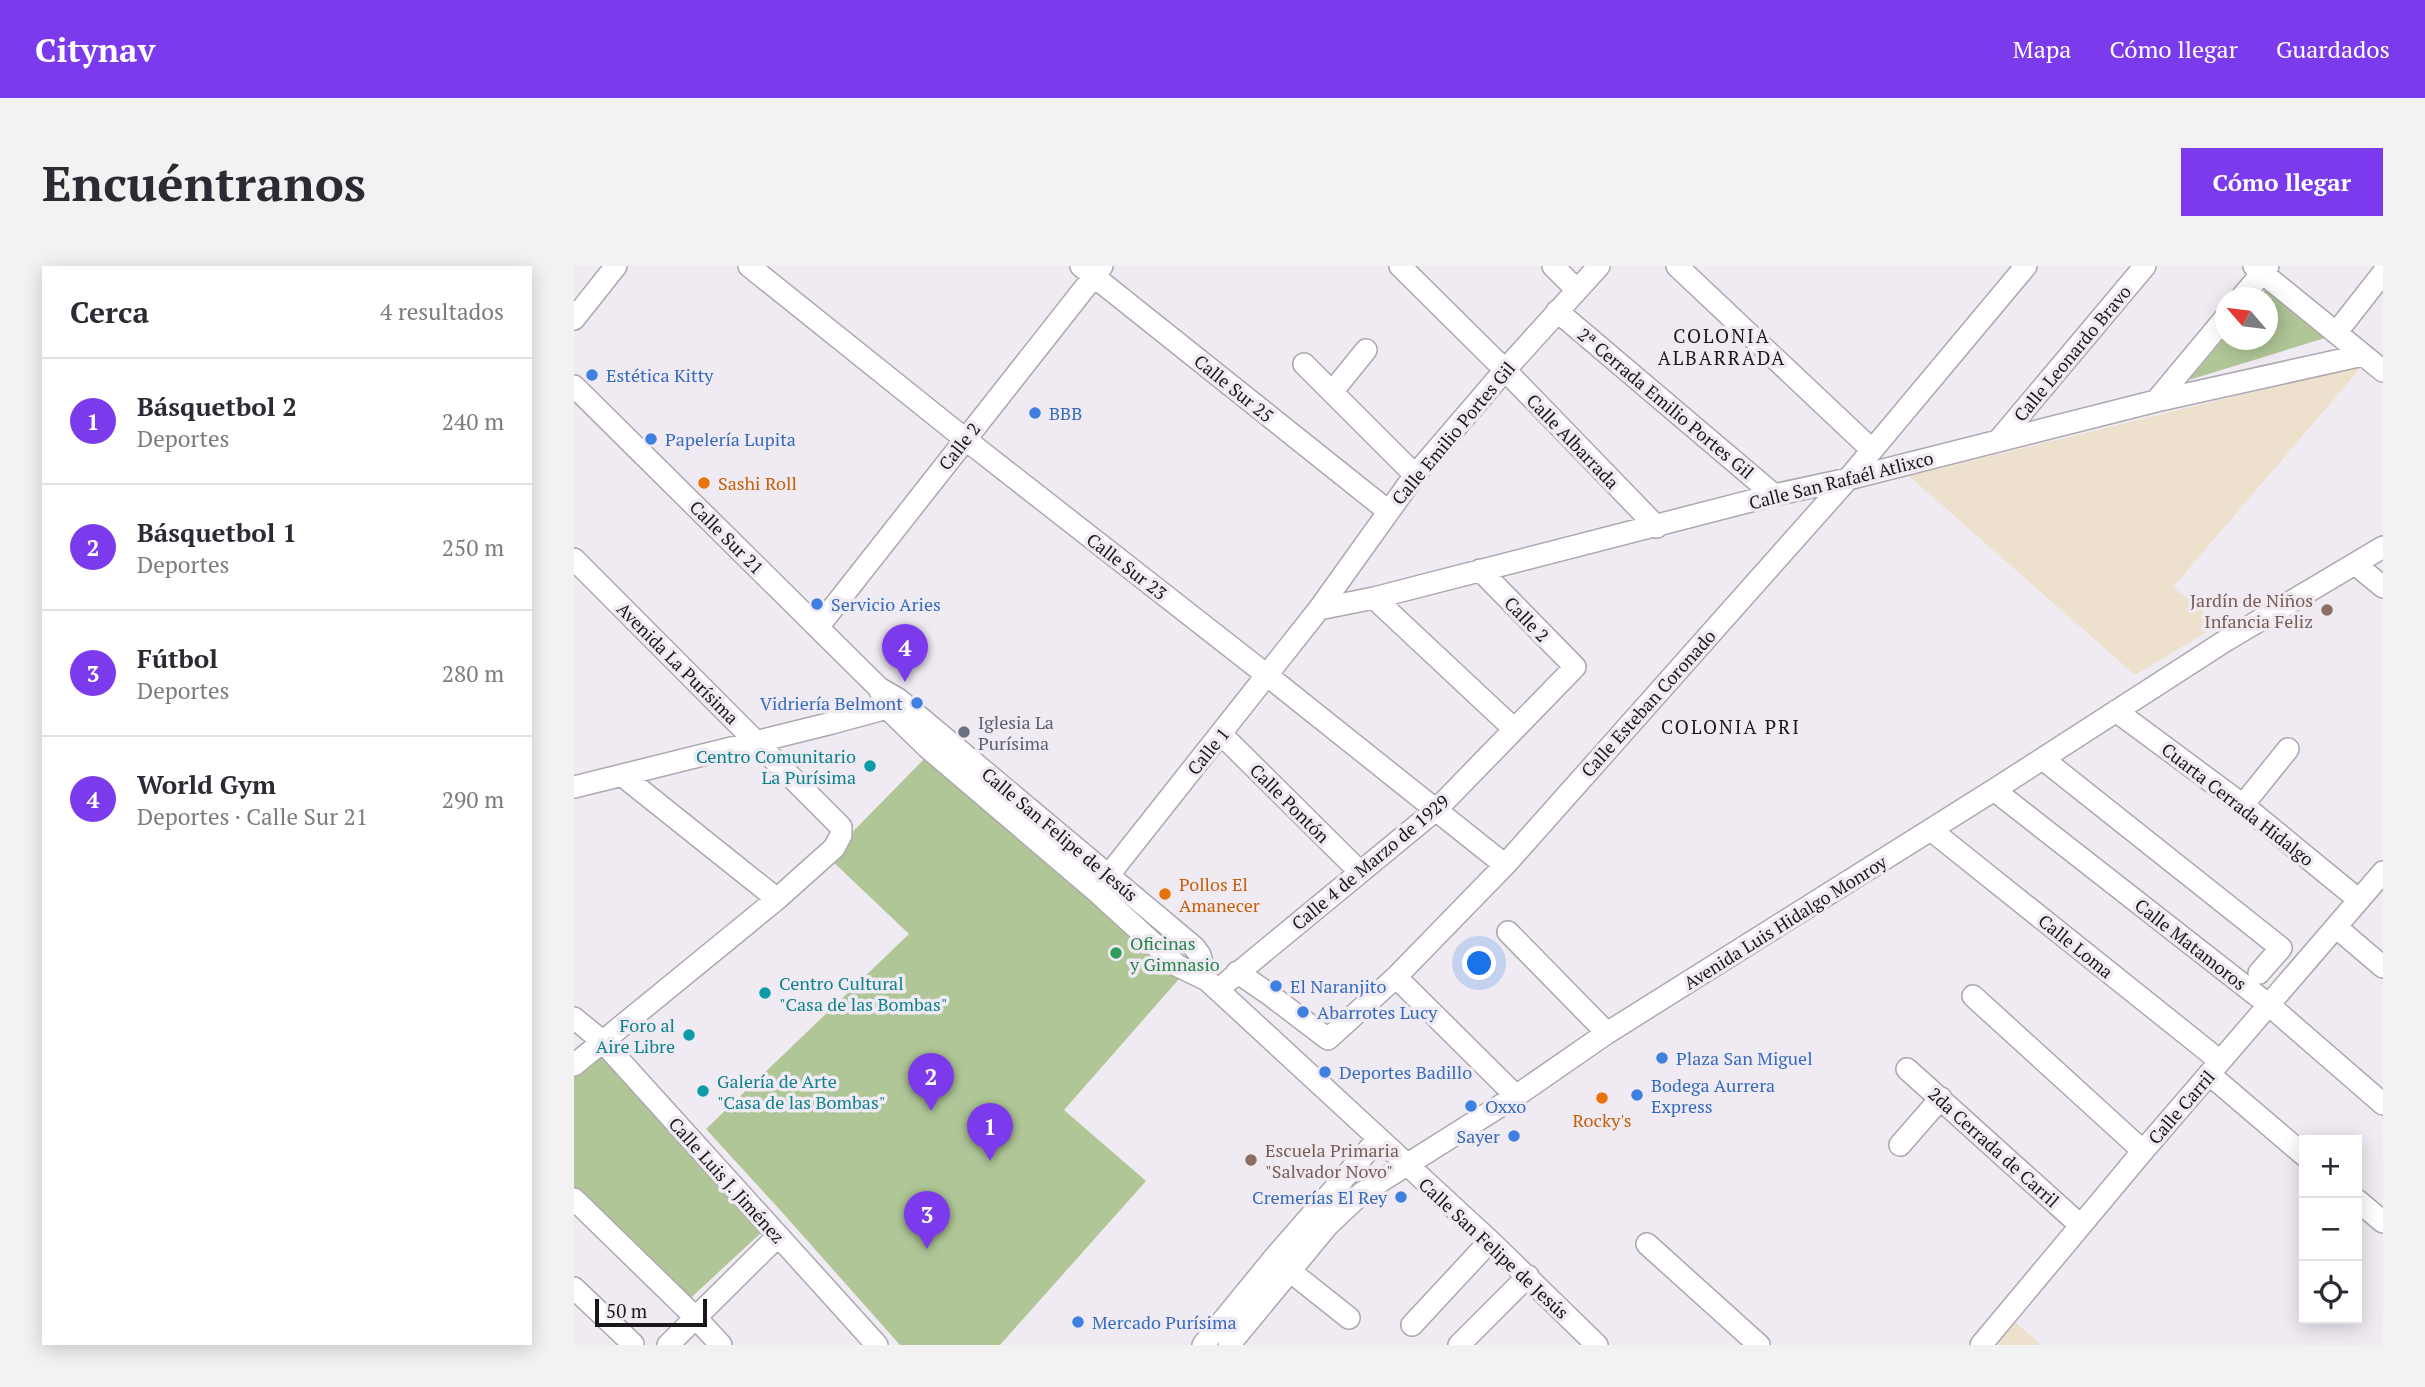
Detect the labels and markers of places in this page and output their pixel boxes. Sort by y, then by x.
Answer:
place label: Estética Kitty [606,363,714,387]
marker: Estética Kitty [584,367,600,383]
place label: BBB [1049,401,1082,425]
marker: BBB [1027,405,1043,421]
place label: Papelería Lupita [665,427,796,451]
marker: Papelería Lupita [643,431,659,447]
place label: Sashi Roll [718,471,797,495]
marker: Sashi Roll [696,475,712,491]
place label: Jardín de Niños Infancia Feliz [2190,588,2313,633]
place label: Servicio Aries [831,592,941,616]
marker: Servicio Aries [809,596,825,612]
marker: Jardín de Niños Infancia Feliz [2319,602,2335,618]
pin: 4 [882,624,928,682]
place label: Vidriería Belmont [760,691,903,715]
marker: Vidriería Belmont [909,695,925,711]
place label: Iglesia La Purísima [978,710,1054,755]
marker: Iglesia La Purísima [956,724,972,740]
place label: Centro Comunitario La Purísima [696,744,856,789]
marker: Centro Comunitario La Purísima [862,758,878,774]
place label: Pollos El Amanecer [1179,872,1260,917]
marker: Pollos El Amanecer [1157,886,1173,902]
place label: Oficinas y Gimnasio [1129,931,1220,976]
marker: Oficinas y Gimnasio [1108,945,1124,961]
place label: Centro Cultural "Casa de las Bombas" [779,971,948,1016]
place label: El Naranjito [1290,974,1387,998]
marker: El Naranjito [1268,978,1284,994]
marker: Centro Cultural "Casa de las Bombas" [757,985,773,1001]
place label: Abarrotes Lucy [1317,1000,1438,1024]
marker: Abarrotes Lucy [1295,1004,1311,1020]
place label: Foro al Aire Libre [596,1013,675,1058]
marker: Foro al Aire Libre [681,1027,697,1043]
place label: Plaza San Miguel [1676,1046,1813,1070]
marker: Plaza San Miguel [1654,1050,1670,1066]
pin: 2 [908,1053,954,1111]
place label: Deportes Badillo [1339,1060,1472,1084]
marker: Deportes Badillo [1317,1064,1333,1080]
place label: Galería de Arte "Casa de las Bombas" [717,1069,886,1114]
place label: Bodega Aurrera Express [1651,1073,1775,1118]
marker: Galería de Arte "Casa de las Bombas" [695,1083,711,1099]
marker: Bodega Aurrera Express [1629,1087,1645,1103]
marker: Rocky's [1594,1090,1610,1106]
place label: Oxxo [1485,1094,1526,1118]
marker: Oxxo [1463,1098,1479,1114]
pin: 1 [967,1103,1013,1161]
place label: Rocky's [1572,1108,1632,1132]
place label: Sayer [1457,1124,1500,1148]
marker: Sayer [1506,1128,1522,1144]
place label: Escuela Primaria "Salvador Novo" [1265,1138,1399,1183]
marker: Escuela Primaria "Salvador Novo" [1243,1152,1259,1168]
place label: Cremerías El Rey [1252,1185,1388,1209]
marker: Cremerías El Rey [1393,1189,1409,1205]
pin: 3 [904,1191,950,1249]
place label: Mercado Purísima [1092,1310,1237,1334]
marker: Mercado Purísima [1070,1314,1086,1330]

